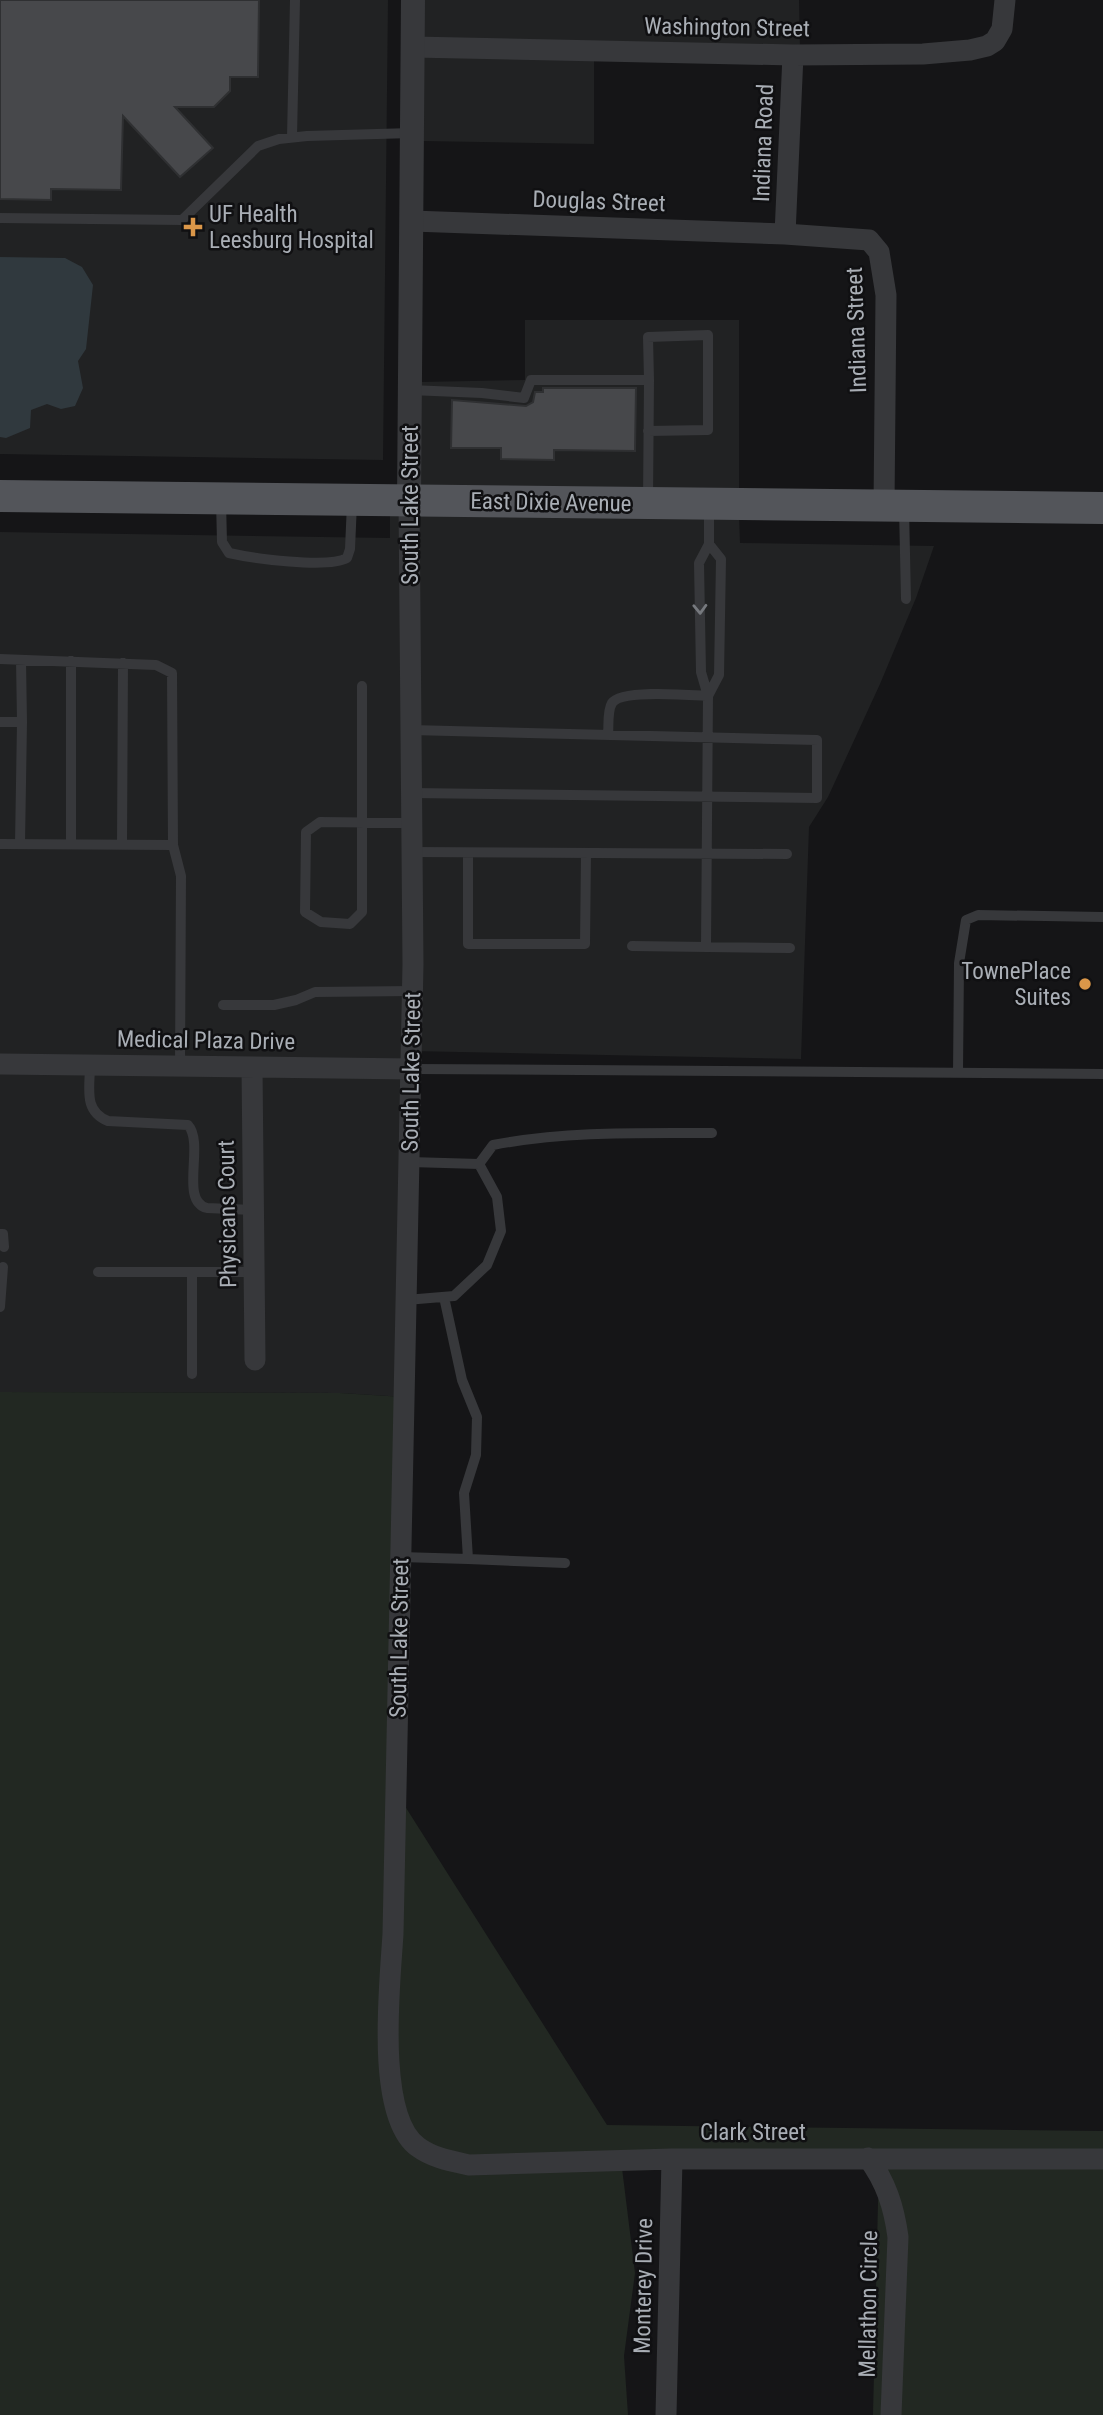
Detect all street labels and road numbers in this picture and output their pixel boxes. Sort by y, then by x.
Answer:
street label: Washington Street [644,13,810,42]
street label: Indiana Road [748,83,779,203]
street label: Douglas Street [532,186,666,217]
street label: Indiana Street [841,267,872,393]
street label: South Lake Street [397,425,424,585]
street label: East Dixie Avenue [470,488,632,517]
street label: South Lake Street [397,992,426,1152]
street label: Medical Plaza Drive [117,1025,295,1056]
street label: Physicans Court [213,1140,242,1288]
street label: South Lake Street [385,1558,414,1718]
street label: Clark Street [700,2119,806,2146]
street label: Monterey Drive [629,2218,658,2354]
street label: Mellathon Circle [854,2230,883,2378]

